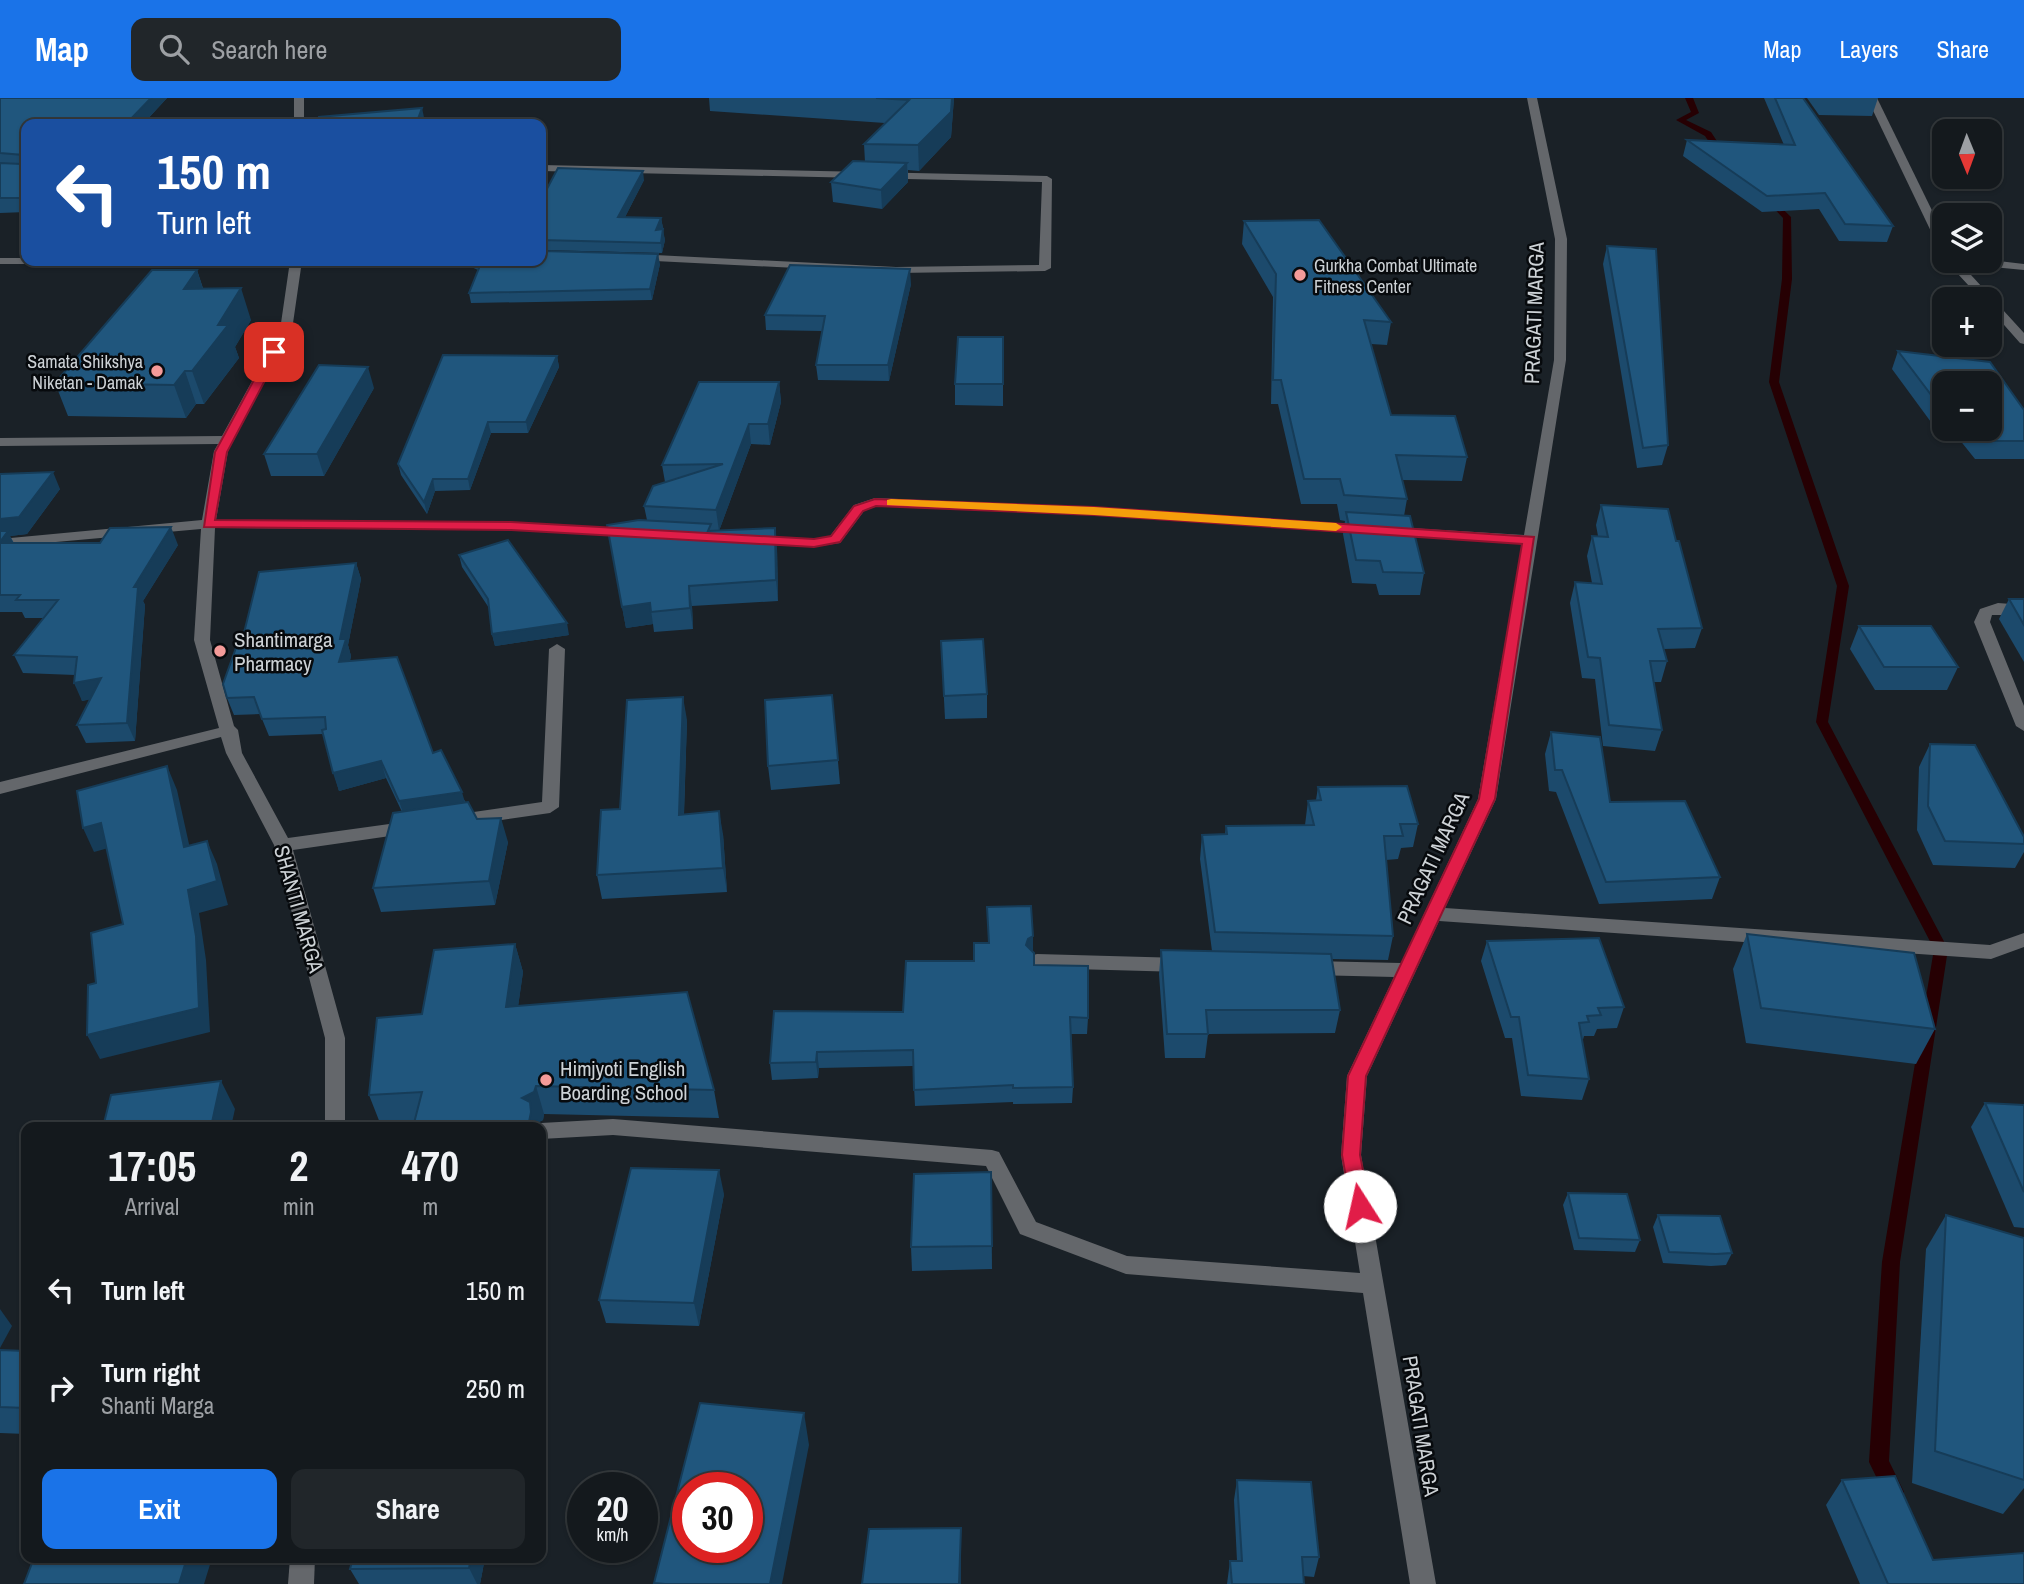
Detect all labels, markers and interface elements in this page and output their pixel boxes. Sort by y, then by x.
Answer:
search box [131,18,621,81]
text: Map [35,27,89,71]
icon: search [155,30,193,68]
text: Search here [211,32,327,67]
text: Map [1763,33,1801,65]
text: Layers [1839,33,1898,65]
text: Share [1936,33,1989,65]
north arrow [1932,119,2002,189]
map controls [1932,119,2002,441]
text: 150 m [157,138,271,204]
icon: left [42,147,133,238]
text: Turn left [157,201,251,244]
button: layers [1932,203,2002,273]
street label: PRAGATI MARGA [1517,241,1551,385]
place label: Gurkha Combat Ultimate Fitness Center [1314,253,1477,299]
marker: Gurkha Combat Ultimate Fitness Center [1292,267,1308,283]
button: + [1932,287,2002,357]
pin [244,322,304,382]
icon: arrive [255,333,293,371]
place label: Samata Shikshya Niketan - Damak [27,349,144,395]
marker: Samata Shikshya Niketan - Damak [149,363,165,379]
button: − [1932,371,2002,441]
place label: Shantimarga Pharmacy [234,625,333,678]
marker: Shantimarga Pharmacy [212,643,228,659]
street label: PRAGATI MARGA [1390,787,1476,929]
street label: SHANTI MARGA [267,842,331,976]
place label: Himjyoti English Boarding School [560,1054,687,1107]
marker: Himjyoti English Boarding School [538,1072,554,1088]
text: 17:05 [108,1138,196,1194]
text: 2 [289,1138,308,1194]
text: 470 [402,1138,459,1194]
position arrow [1323,1169,1397,1243]
text: Arrival [125,1191,179,1222]
text: min [283,1191,315,1222]
text: m [422,1191,438,1222]
icon: left [42,1271,80,1309]
text: Turn left [101,1273,185,1308]
text: 150 m [466,1273,525,1308]
street label: PRAGATI MARGA [1396,1353,1447,1499]
text: Turn right [101,1355,200,1390]
icon: right [42,1369,80,1407]
text: 250 m [466,1371,525,1406]
text: Shanti Marga [101,1390,214,1421]
button: Exit [42,1469,277,1549]
button: Share [291,1469,525,1549]
speed limit sign: 30 [672,1472,763,1563]
text: 20 [597,1485,628,1532]
text: km/h [597,1522,629,1547]

